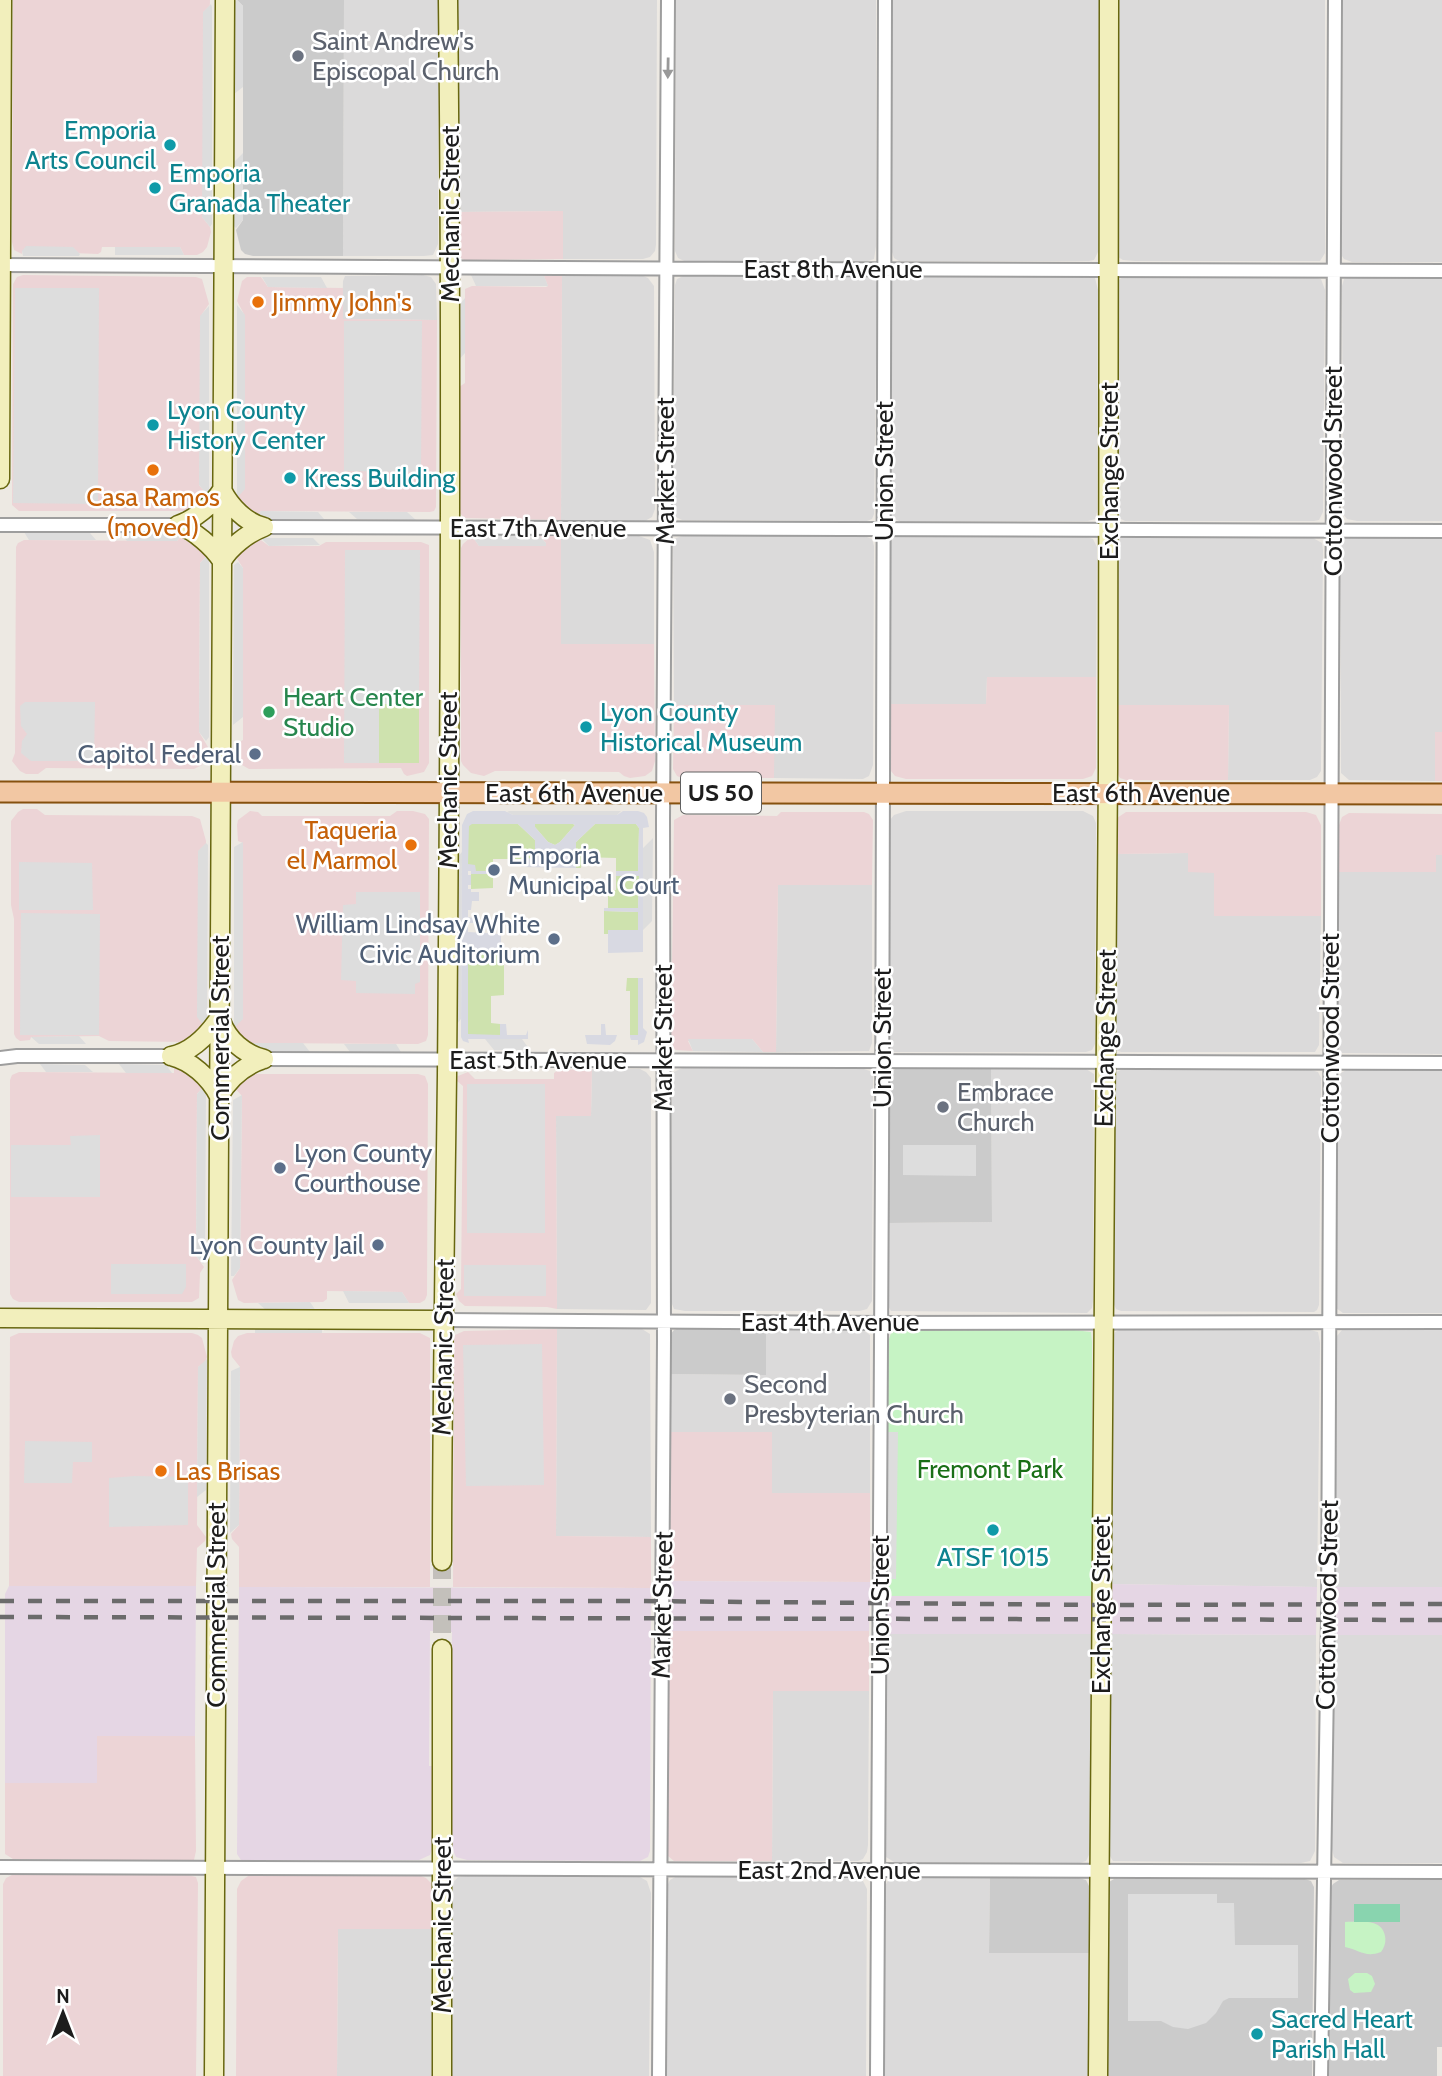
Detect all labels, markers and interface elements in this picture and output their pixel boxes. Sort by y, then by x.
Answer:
place label: Saint Andrew's Episcopal Church [312,25,499,87]
marker: Saint Andrew's Episcopal Church [290,48,306,64]
one-way arrow [662,57,673,79]
place label: Emporia Arts Council [25,114,157,176]
street label: Mechanic Street [434,125,466,303]
marker: Emporia Arts Council [162,137,178,153]
place label: Emporia Granada Theater [169,157,351,219]
marker: Emporia Granada Theater [147,180,163,196]
street label: East 8th Avenue [743,253,923,285]
place label: Jimmy John's [271,286,412,318]
marker: Jimmy John's [250,294,266,310]
street label: Cottonwood Street [1317,366,1349,576]
street label: Exchange Street [1093,382,1125,560]
place label: Lyon County History Center [167,394,326,456]
street label: Market Street [649,397,681,545]
street label: Union Street [868,401,900,541]
marker: Lyon County History Center [145,417,161,433]
marker: Casa Ramos (moved) [145,462,161,478]
place label: Kress Building [304,462,456,494]
marker: Kress Building [282,470,298,486]
place label: Casa Ramos (moved) [86,481,220,543]
street label: East 7th Avenue [450,512,626,544]
place label: Heart Center Studio [283,681,424,743]
street label: Mechanic Street [432,691,464,869]
place label: Lyon County Historical Museum [600,696,802,758]
marker: Heart Center Studio [261,704,277,720]
marker: Lyon County Historical Museum [578,719,594,735]
place label: Capitol Federal [77,738,241,770]
marker: Capitol Federal [247,746,263,762]
road number: US 50 [681,772,761,814]
street label: East 6th Avenue [485,777,663,809]
street label: East 6th Avenue [1052,777,1230,809]
place label: Taqueria el Marmol [287,814,398,876]
marker: Taqueria el Marmol [403,837,419,853]
place label: Emporia Municipal Court [508,839,680,901]
marker: Emporia Municipal Court [486,862,502,878]
place label: William Lindsay White Civic Auditorium [296,908,540,970]
marker: William Lindsay White Civic Auditorium [546,931,562,947]
street label: Cottonwood Street [1314,933,1346,1143]
street label: Commercial Street [204,935,236,1141]
street label: Exchange Street [1087,948,1123,1127]
street label: Market Street [647,964,679,1112]
street label: Union Street [866,968,898,1108]
street label: East 5th Avenue [449,1044,627,1076]
place label: Embrace Church [957,1076,1054,1138]
marker: Embrace Church [935,1099,951,1115]
place label: Lyon County Courthouse [294,1137,432,1199]
marker: Lyon County Courthouse [272,1160,288,1176]
place label: Lyon County Jail [189,1229,364,1261]
marker: Lyon County Jail [370,1237,386,1253]
street label: Mechanic Street [425,1258,461,1436]
street label: East 4th Avenue [741,1306,919,1338]
place label: Second Presbyterian Church [744,1368,964,1430]
marker: Second Presbyterian Church [722,1391,738,1407]
park label: Fremont Park [917,1453,1064,1485]
place label: Las Brisas [175,1455,280,1487]
marker: Las Brisas [153,1463,169,1479]
street label: Cottonwood Street [1309,1499,1345,1710]
street label: Commercial Street [200,1502,232,1708]
street label: Exchange Street [1085,1516,1117,1694]
marker: ATSF 1015 [985,1522,1001,1538]
street label: Market Street [645,1531,679,1679]
street label: Union Street [864,1535,896,1675]
place label: ATSF 1015 [937,1541,1049,1573]
street label: Mechanic Street [426,1836,458,2014]
street label: East 2nd Avenue [737,1854,921,1886]
north arrow [28,1978,98,2048]
text: N [56,1985,70,2008]
place label: Sacred Heart Parish Hall [1271,2003,1413,2065]
marker: Sacred Heart Parish Hall [1249,2026,1265,2042]

